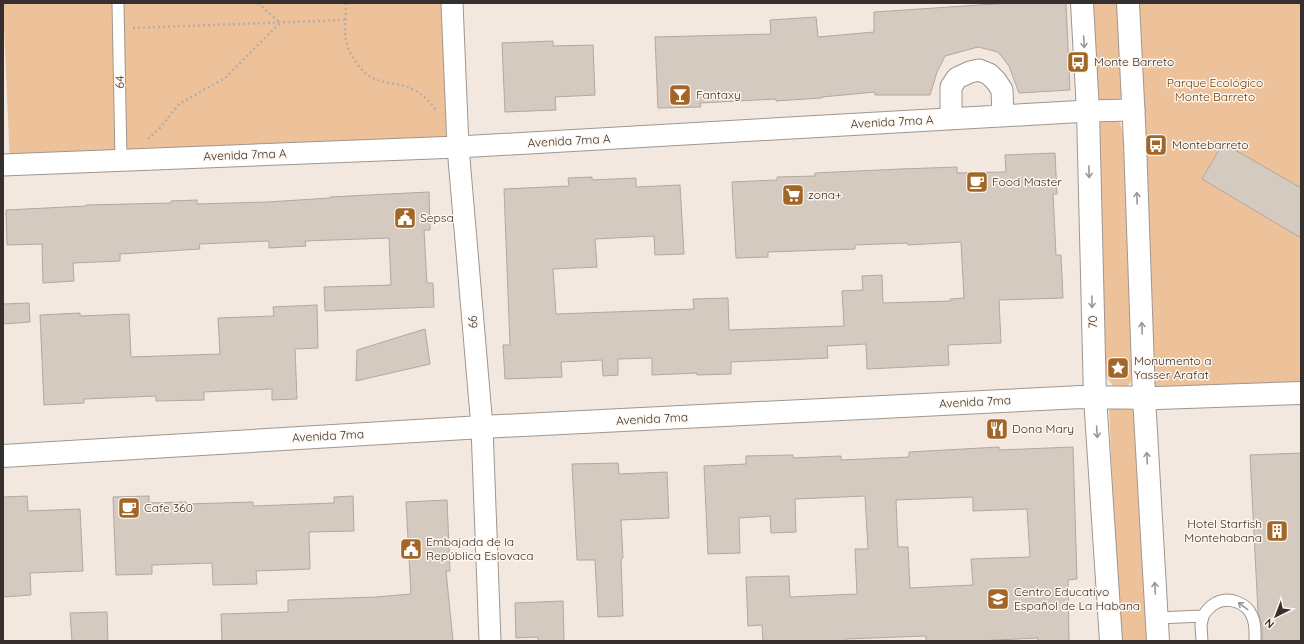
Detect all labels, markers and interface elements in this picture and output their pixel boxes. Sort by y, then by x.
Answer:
one-way arrow [1080,35,1088,48]
bus stop icon: Monte Barreto [1065,49,1091,75]
place label: Monte Barreto [1094,54,1174,69]
street label: 64 [112,75,127,89]
park label: Parque Ecológico Monte Barreto [1167,75,1263,104]
bar icon: Fantaxy [667,82,693,108]
place label: Fantaxy [696,87,741,102]
street label: Avenida 7ma A [850,112,934,131]
street label: Avenida 7ma A [527,131,611,150]
bus stop icon: Montebarreto [1143,132,1169,158]
place label: Montebarreto [1172,137,1248,152]
street label: Avenida 7ma A [203,146,287,163]
one-way arrow [1085,165,1093,178]
cafe icon: Food Master [964,169,990,195]
place label: Food Master [992,174,1062,189]
supermarket icon: zona+ [780,182,806,208]
place label: zona+ [808,187,842,202]
one-way arrow [1134,192,1141,205]
public building icon: Sepsa [392,205,418,231]
place label: Sepsa [420,210,454,225]
one-way arrow [1089,295,1096,308]
street label: 66 [464,314,481,329]
street label: 70 [1085,315,1100,329]
one-way arrow [1138,322,1145,335]
place label: Monumento a Yasser Arafat [1134,353,1211,382]
place icon: Monumento a Yasser Arafat [1105,355,1131,381]
street label: Avenida 7ma [939,392,1011,411]
street label: Avenida 7ma [616,409,688,428]
restaurant icon: Dona Mary [984,416,1010,442]
place label: Dona Mary [1012,421,1074,436]
one-way arrow [1093,425,1101,438]
street label: Avenida 7ma [292,426,364,445]
one-way arrow [1144,452,1151,465]
cafe icon: Cafe 360 [116,495,142,521]
place label: Cafe 360 [144,500,193,515]
place label: Hotel Starfish Montehabana [1184,516,1262,545]
building icon: Hotel Starfish Montehabana [1264,518,1290,544]
place label: Embajada de la República Eslovaca [426,534,534,563]
public building icon: Embajada de la República Eslovaca [398,536,424,562]
one-way arrow [1151,582,1158,595]
place label: Centro Educativo Español de La Habana [1014,584,1140,613]
school or university icon: Centro Educativo Español de La Habana [985,586,1011,612]
north arrow [1256,596,1296,636]
one-way arrow [1238,602,1249,610]
text: N [1262,616,1277,631]

